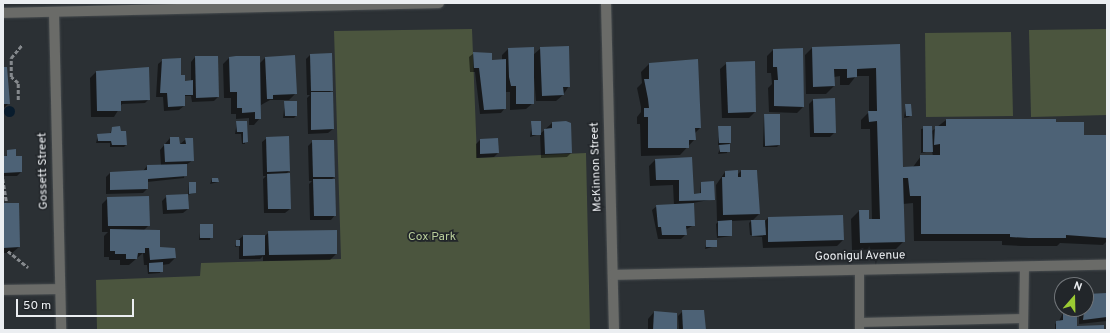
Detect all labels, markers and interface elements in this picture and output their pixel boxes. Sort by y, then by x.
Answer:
street label: McKinnon Street [588,122,606,212]
street label: Gossett Street [36,132,52,210]
park label: Cox Park [408,231,456,245]
street label: Goonigul Avenue [814,249,906,265]
north arrow [1054,277,1094,317]
text: N [1072,279,1084,295]
scale bar [18,291,136,317]
text: 50 m [23,298,51,314]

